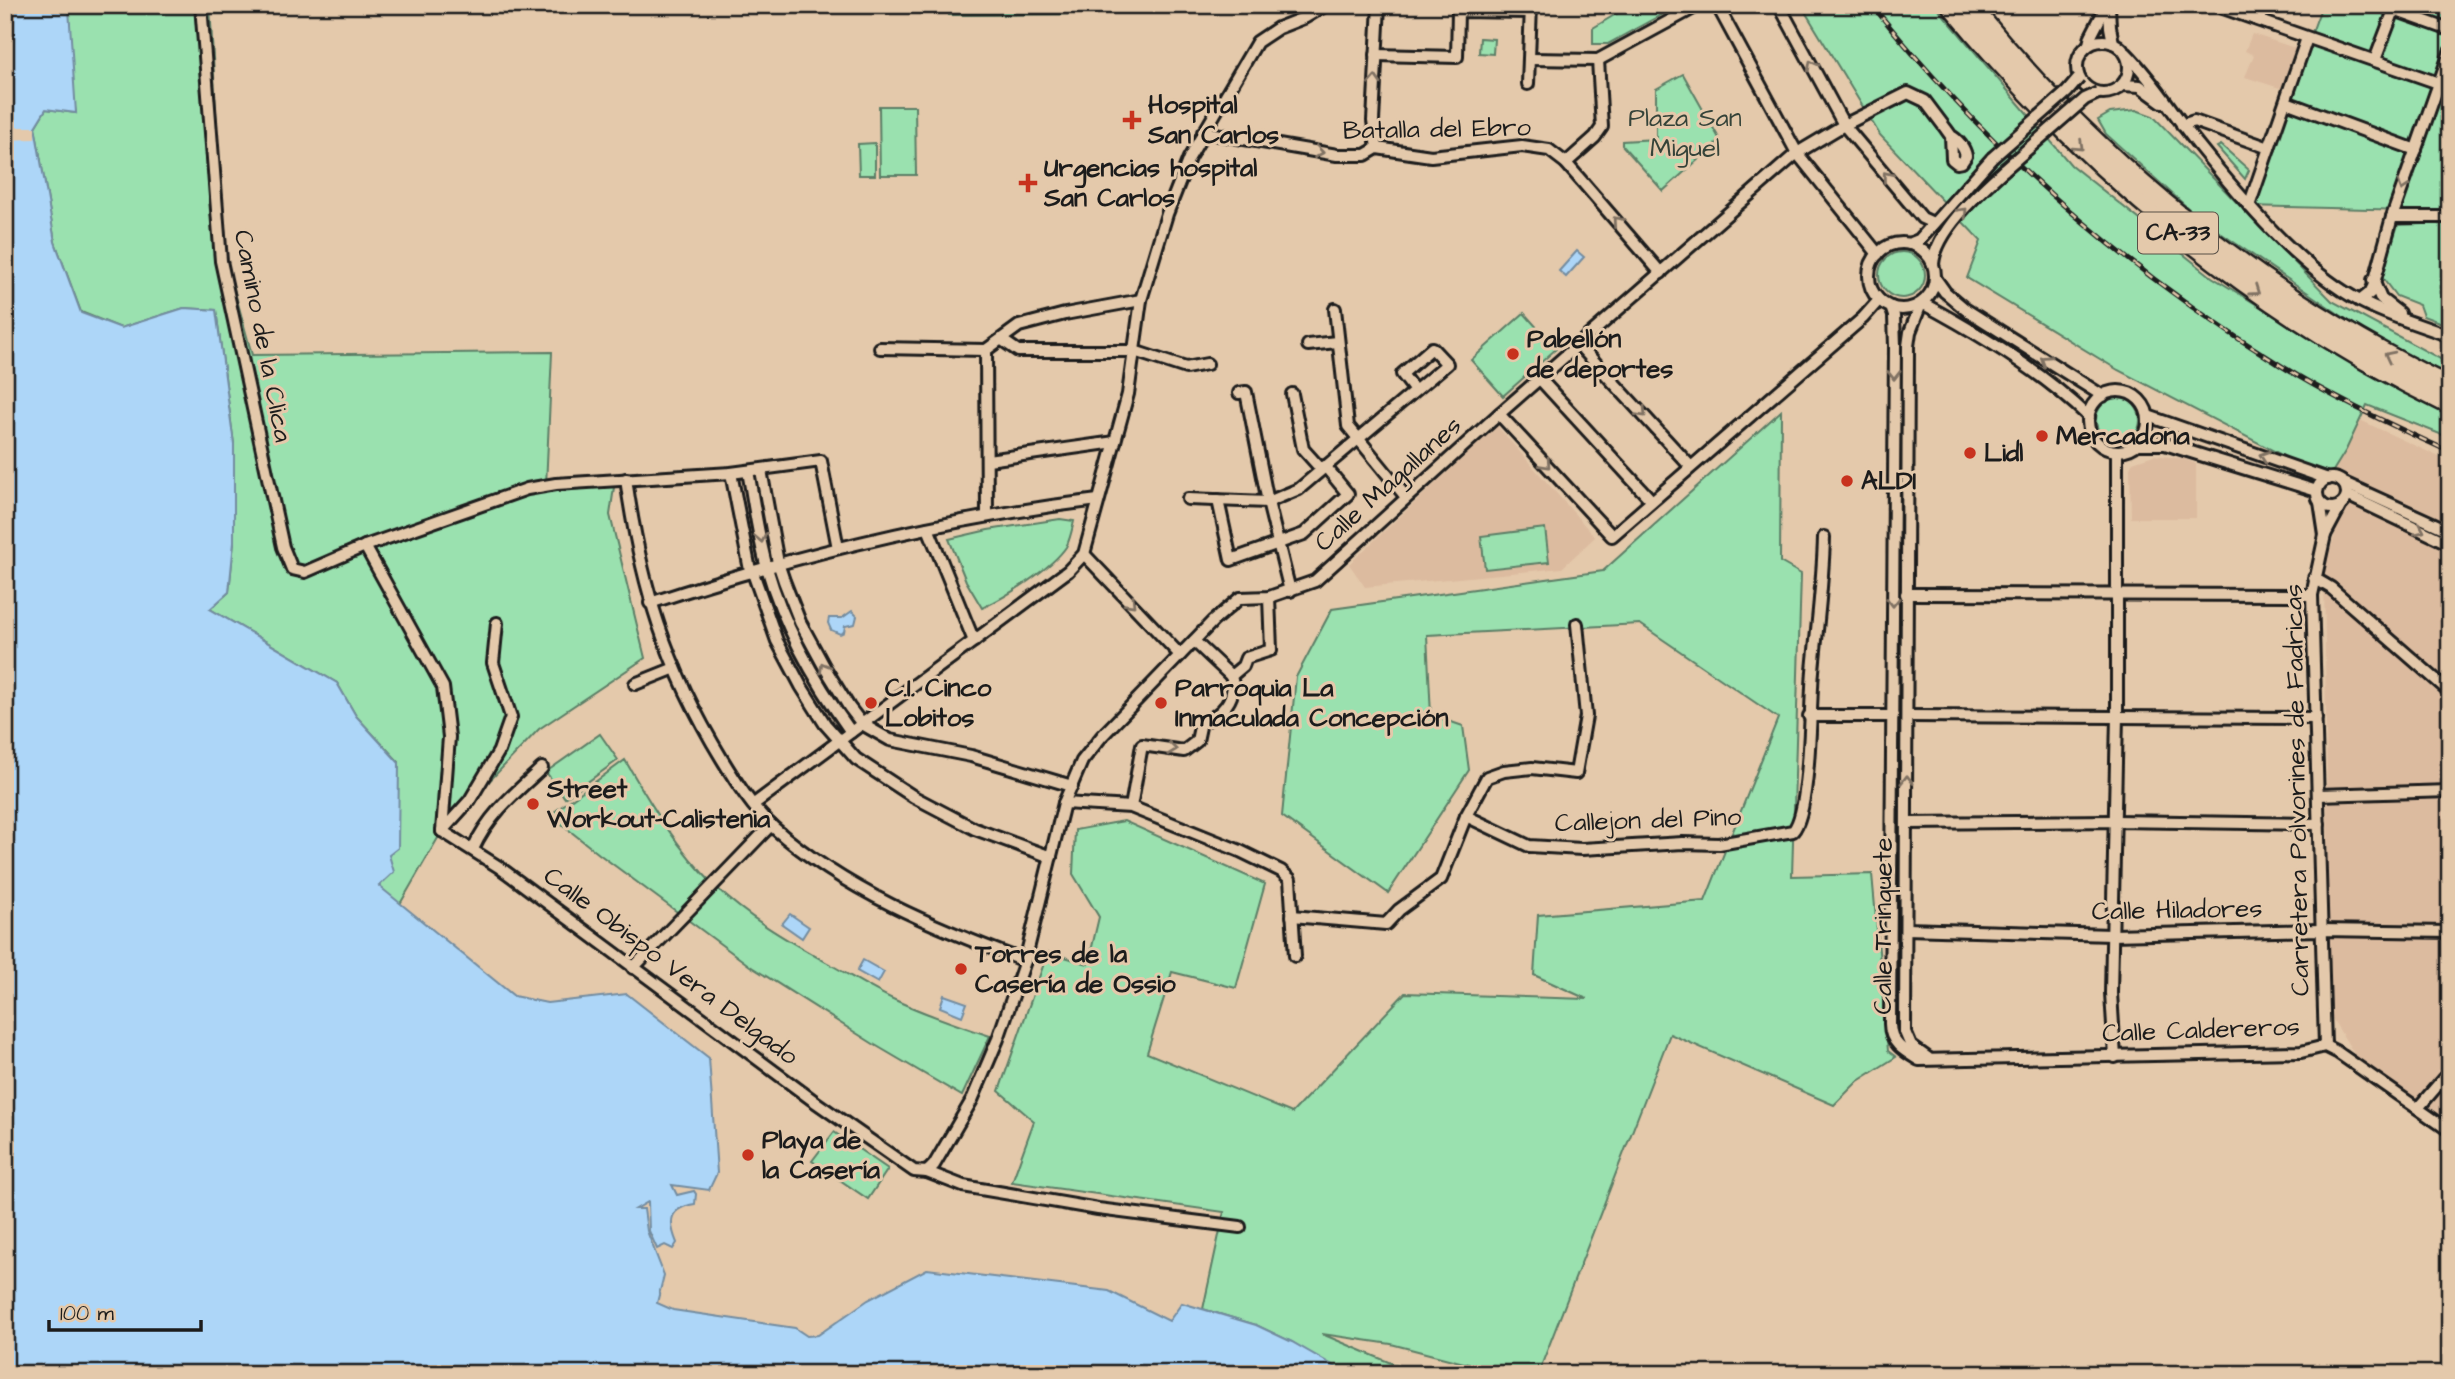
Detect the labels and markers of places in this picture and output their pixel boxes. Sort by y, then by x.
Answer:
place label: Hospital San Carlos [1147,87,1279,153]
marker: Hospital San Carlos [1122,110,1142,130]
place label: Urgencias hospital San Carlos [1043,150,1257,216]
marker: Urgencias hospital San Carlos [1018,173,1038,193]
place label: Pabellón de deportes [1526,321,1673,387]
marker: Pabellón de deportes [1505,346,1521,362]
place label: Mercadona [2056,418,2191,454]
marker: Mercadona [2034,428,2050,444]
place label: Lidl [1984,435,2023,471]
marker: Lidl [1962,445,1978,461]
place label: ALDI [1861,463,1917,499]
marker: ALDI [1839,473,1855,489]
place label: C.I. Cinco Lobitos [885,670,992,736]
place label: Parroquia La Inmaculada Concepción [1175,670,1448,736]
marker: C.I. Cinco Lobitos [863,695,879,711]
marker: Parroquia La Inmaculada Concepción [1153,695,1169,711]
place label: Street Workout-Calistenia [546,771,771,837]
marker: Street Workout-Calistenia [525,796,541,812]
place label: Torres de la Casería de Ossio [974,936,1176,1002]
marker: Torres de la Casería de Ossio [953,961,969,977]
place label: Playa de la Casería [762,1122,881,1188]
marker: Playa de la Casería [740,1147,756,1163]

